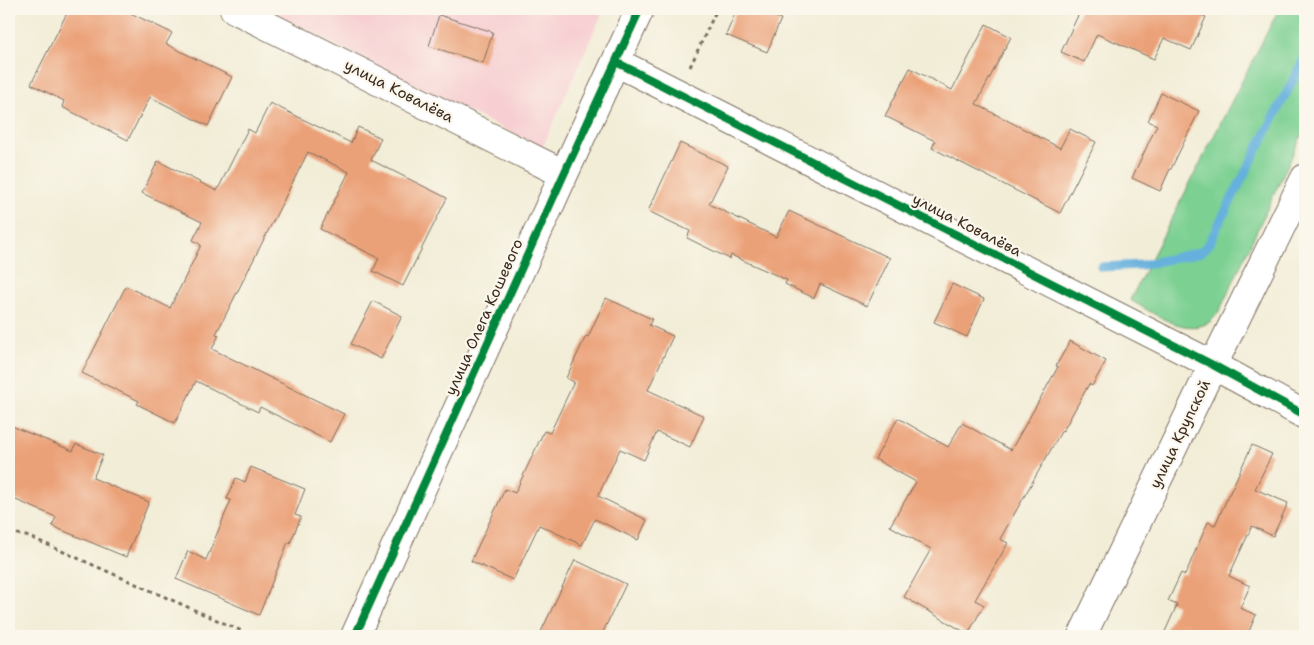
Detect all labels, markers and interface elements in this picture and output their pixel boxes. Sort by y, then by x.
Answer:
street label: улица Ковалёва [341,55,458,127]
street label: улица Ковалёва [909,189,1026,261]
street label: улица Олега Кошевого [440,235,528,399]
street label: улица Крупской [1145,376,1215,492]

